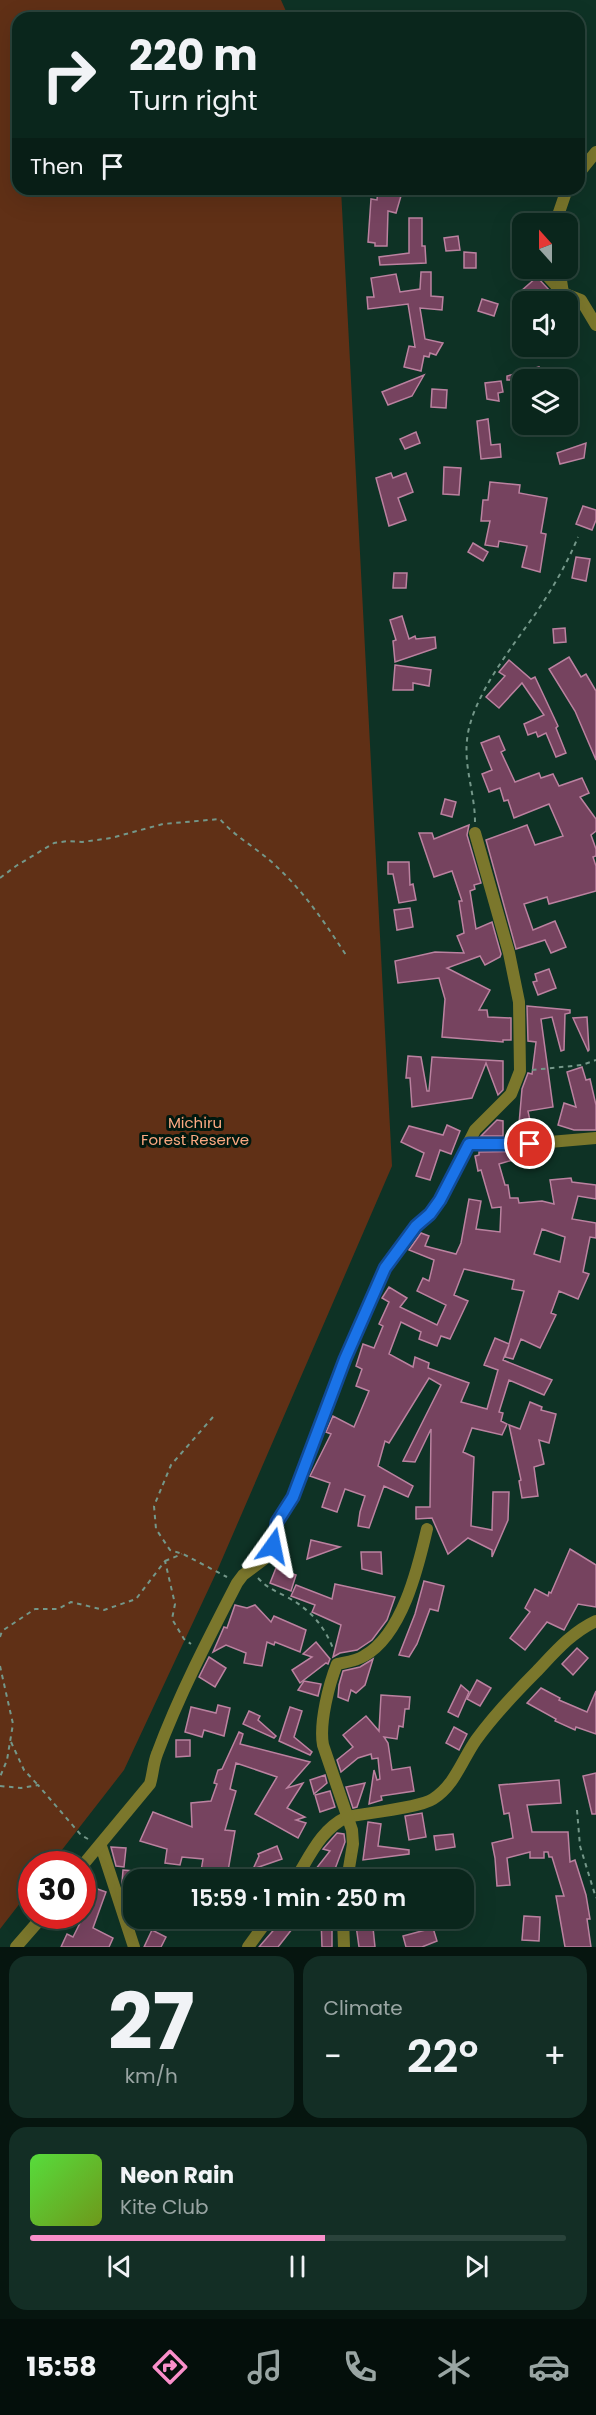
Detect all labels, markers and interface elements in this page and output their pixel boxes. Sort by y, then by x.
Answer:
text: 220 m [129,26,258,85]
icon: right [30,36,108,114]
text: Turn right [129,82,258,119]
icon: arrive [96,150,129,183]
text: Then [30,151,84,182]
north arrow [512,213,578,279]
map controls [512,213,578,435]
button: sound [512,291,578,357]
button: layers [512,369,578,435]
park label: Michiru Forest Reserve [141,1112,249,1150]
pin [504,1118,555,1169]
icon: arrive [513,1127,546,1160]
position arrow [241,1514,305,1578]
speed limit sign: 30 [18,1851,96,1929]
text: 15:59 · 1 min · 250 m [191,1883,406,1914]
text: 27 [108,1967,194,2076]
text: Climate [324,1994,403,2022]
text: 22° [407,2025,478,2088]
text: − [324,2033,342,2080]
text: + [543,2033,566,2080]
text: km/h [125,2062,178,2090]
text: Neon Rain [120,2160,234,2191]
text: Kite Club [120,2193,209,2221]
icon: previous [103,2250,136,2283]
icon: pause [281,2250,314,2283]
icon: next [460,2250,493,2283]
icon: directions [149,2346,191,2388]
icon: music [244,2346,286,2388]
icon: phone [339,2346,381,2388]
icon: climate [433,2346,475,2388]
icon: car [528,2346,570,2388]
text: 15:58 [26,2348,97,2385]

